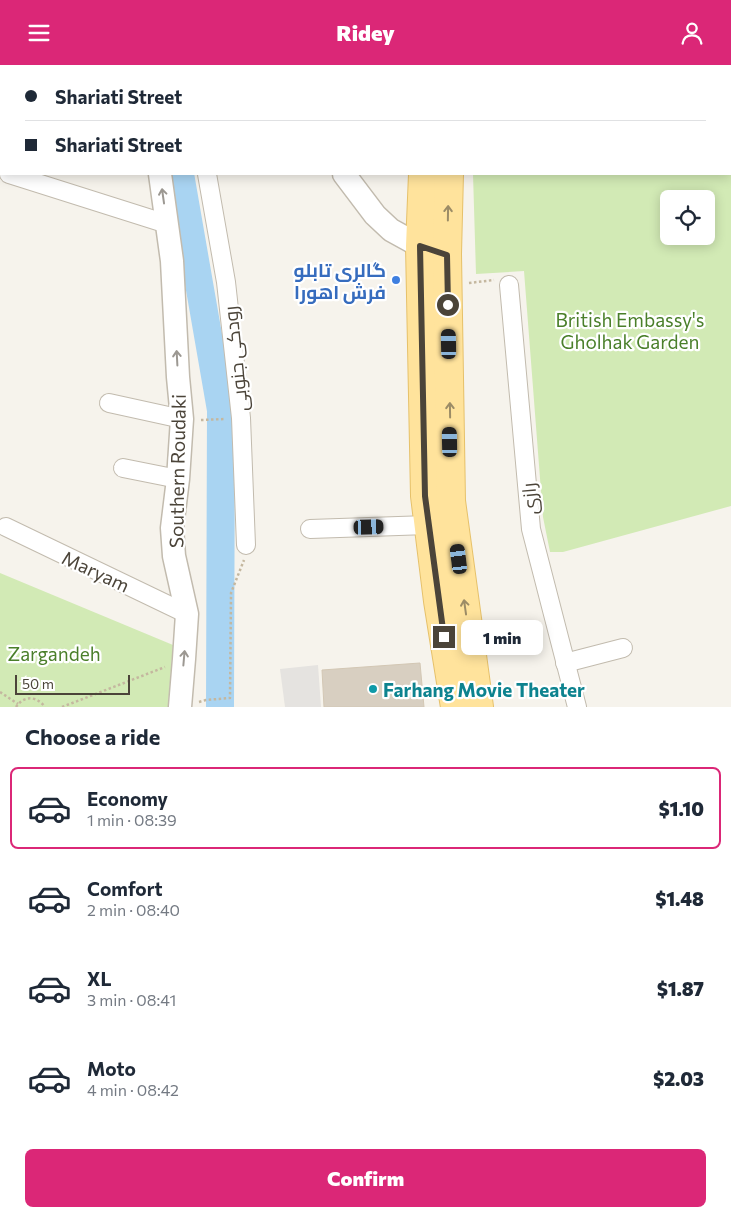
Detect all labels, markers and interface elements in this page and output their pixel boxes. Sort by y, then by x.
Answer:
icon: menu [25,19,53,47]
text: Ridey [336,19,395,46]
icon: person [678,19,706,47]
text: Shariati Street [55,85,182,108]
text: Shariati Street [55,133,182,156]
one-way arrow [158,189,168,205]
map controls [660,190,715,245]
button: locate [660,190,715,245]
one-way arrow [443,205,453,221]
place label: گالری تابلو فرش اهورا [294,258,386,304]
marker: گالری تابلو فرش اهورا [390,274,402,286]
route start [437,294,459,316]
street label: رودکی جنوبی [218,305,253,413]
park label: British Embassy's Gholhak Garden [555,308,705,353]
car [441,329,456,359]
one-way arrow [172,350,181,366]
street label: Southern Roudaki [164,394,190,548]
one-way arrow [445,402,455,418]
car [442,427,457,457]
street label: رازی [516,482,543,516]
car [353,519,384,535]
car [449,543,468,575]
street label: Maryam [59,545,133,597]
one-way arrow [460,599,470,615]
callout: 1 min [462,619,544,655]
route end [433,626,455,648]
text: 1 min [483,628,521,647]
park label: Zargandeh [7,642,101,665]
one-way arrow [179,651,189,667]
scale bar [15,672,130,695]
text: 50 m [22,675,54,692]
place label: Farhang Movie Theater [383,678,585,701]
marker: Farhang Movie Theater [367,683,379,695]
text: Choose a ride [25,723,160,750]
icon: car [27,786,72,831]
text: Economy [87,787,168,810]
text: $1.10 [659,797,704,820]
text: 1 min · 08:39 [87,810,177,829]
icon: car [27,876,72,921]
text: Comfort [87,877,163,900]
text: $1.48 [655,887,704,910]
text: 2 min · 08:40 [87,900,180,919]
icon: car [27,966,72,1011]
text: XL [87,967,112,990]
text: $1.87 [657,977,704,1000]
text: 3 min · 08:41 [87,990,176,1009]
icon: car [27,1056,72,1101]
text: Moto [87,1057,136,1080]
text: $2.03 [653,1067,704,1090]
text: 4 min · 08:42 [87,1080,179,1099]
button: Confirm [25,1149,706,1207]

